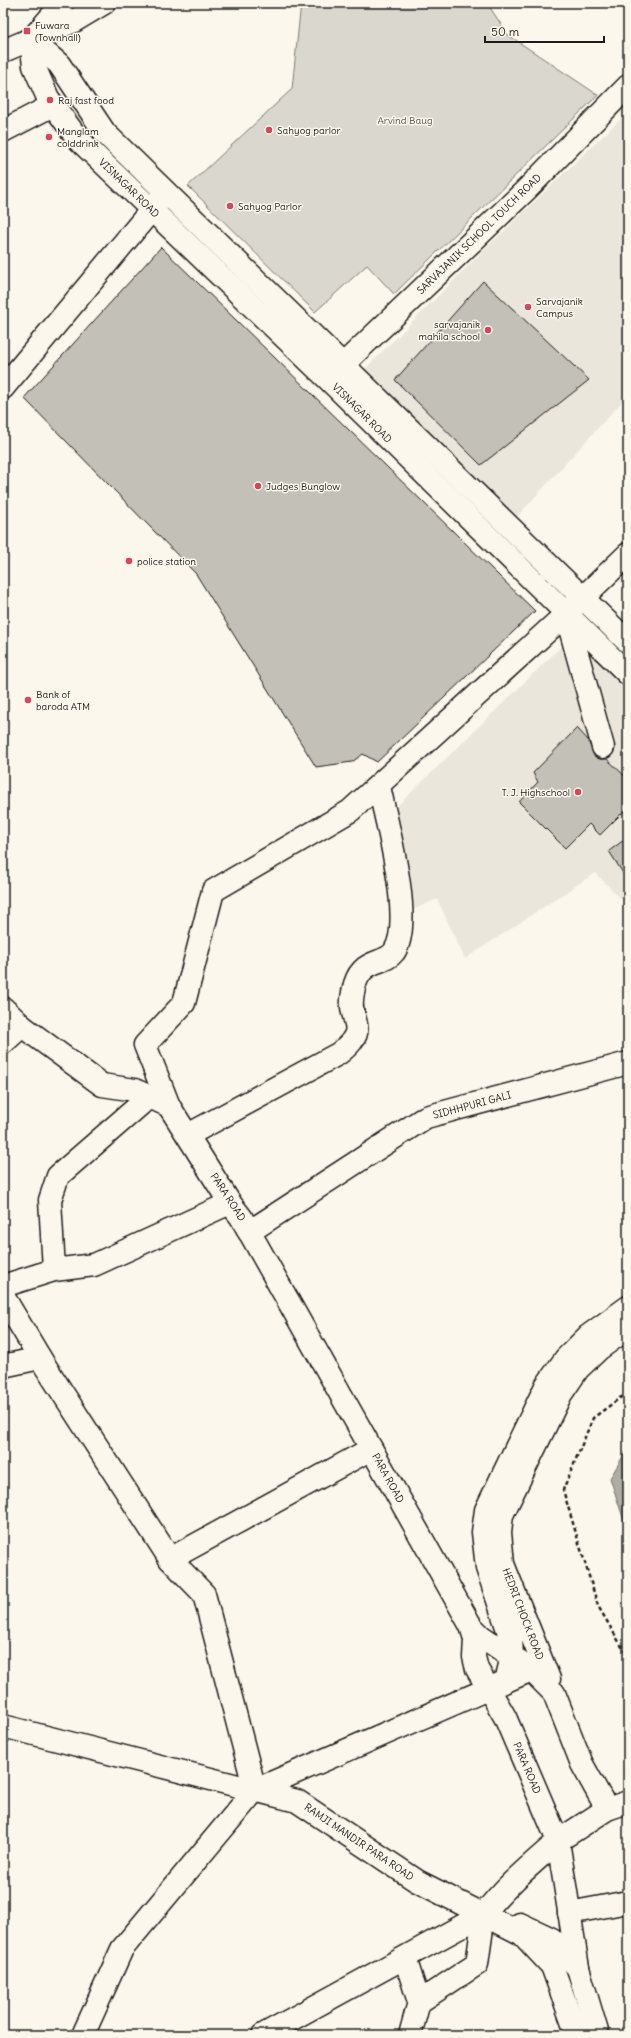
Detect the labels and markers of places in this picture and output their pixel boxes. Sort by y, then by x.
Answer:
place label: Fuwara (Townhall) [35,19,81,44]
marker: Fuwara (Townhall) [22,26,32,36]
place label: Raj fast food [58,94,114,107]
marker: Raj fast food [45,95,55,105]
place label: Sahyog parlor [277,124,341,137]
place label: Manglam colddrink [57,125,99,150]
marker: Sahyog parlor [264,125,274,135]
marker: Manglam colddrink [44,132,54,142]
place label: Sahyog Parlor [238,200,302,213]
marker: Sahyog Parlor [225,201,235,211]
place label: Sarvajanik Campus [536,295,583,320]
marker: Sarvajanik Campus [523,302,533,312]
place label: sarvajanik mahila school [418,318,480,343]
marker: sarvajanik mahila school [483,325,493,335]
place label: Judges Bunglow [266,480,340,493]
marker: Judges Bunglow [253,481,263,491]
place label: police station [137,555,196,568]
marker: police station [124,556,134,566]
place label: Bank of baroda ATM [36,688,90,713]
marker: Bank of baroda ATM [23,695,33,705]
place label: T. J. Highschool [502,786,570,799]
marker: T. J. Highschool [573,787,583,797]

